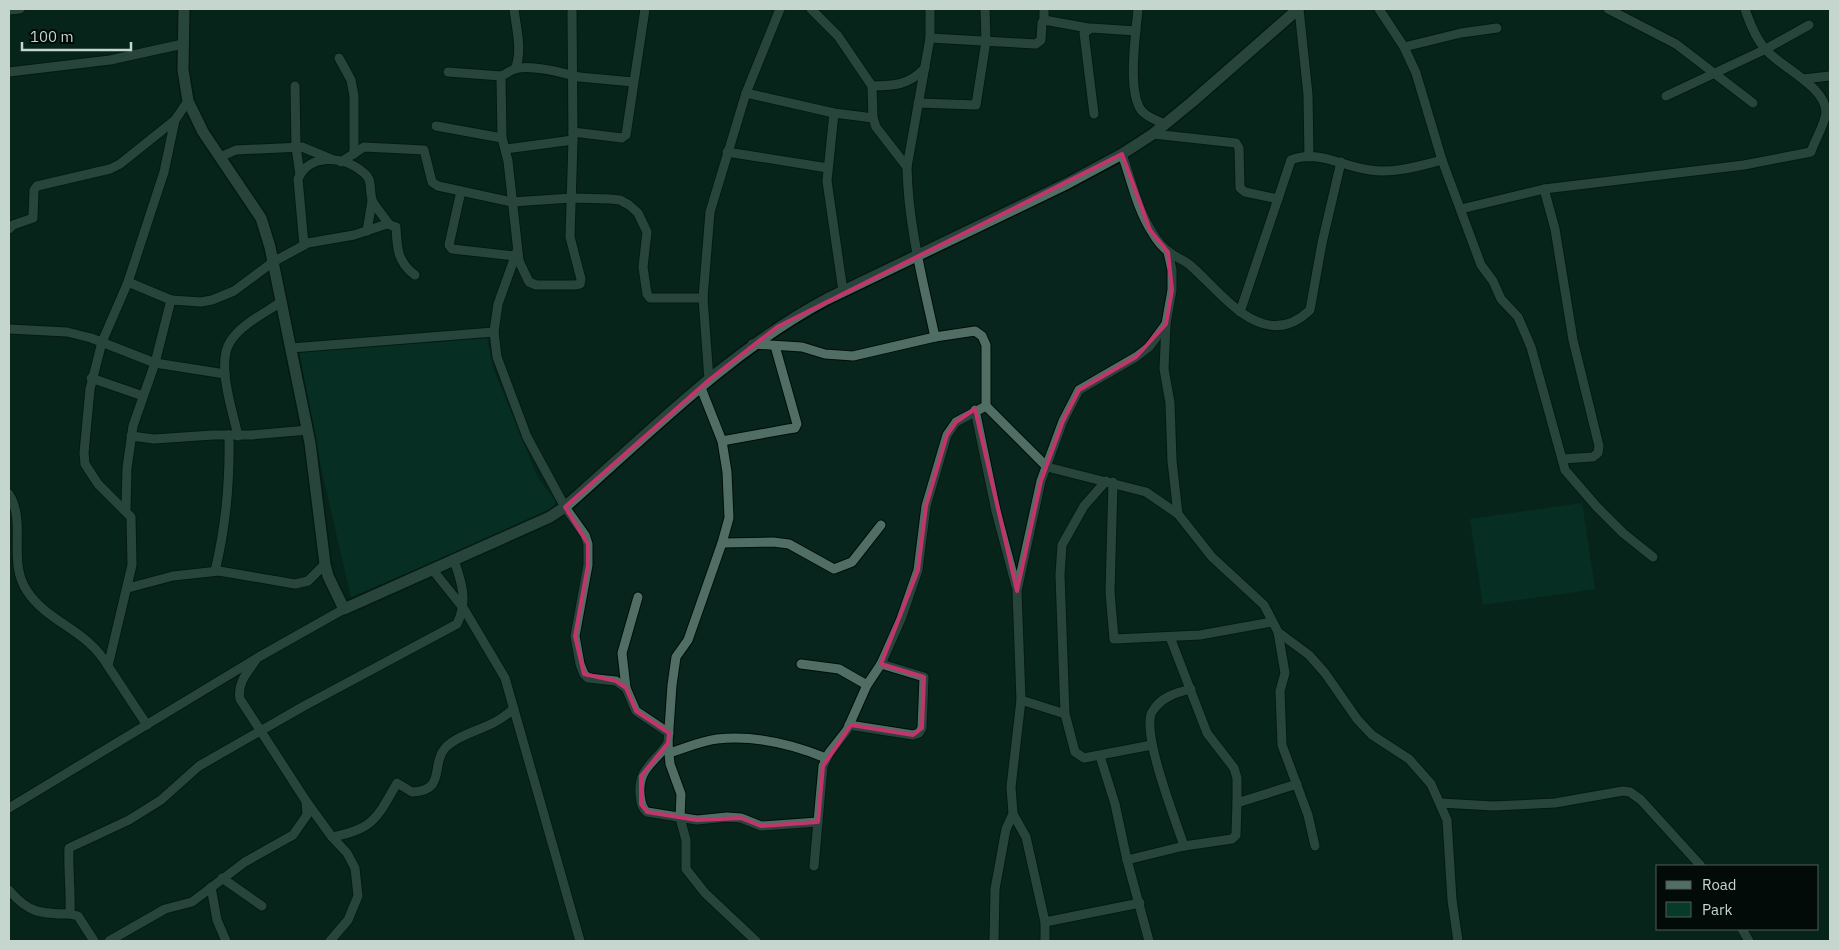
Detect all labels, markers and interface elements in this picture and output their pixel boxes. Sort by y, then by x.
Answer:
scale bar [22,20,131,52]
text: 100 m [30,27,74,46]
legend [1656,865,1819,930]
text: Road [1702,875,1737,894]
text: Park [1702,900,1732,919]

